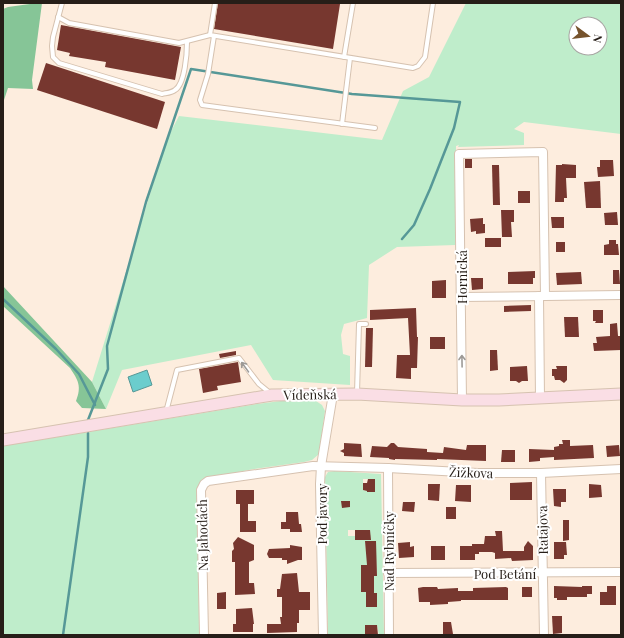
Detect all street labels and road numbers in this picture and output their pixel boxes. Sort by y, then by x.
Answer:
street label: Hornická [453,250,470,304]
street label: Vídeňská [282,385,337,403]
street label: Žižkova [449,463,494,481]
street label: Pod javory [313,483,330,544]
street label: Na Jahodách [193,499,211,571]
street label: Ratajova [533,505,551,555]
street label: Nad Rybníčky [380,511,397,591]
street label: Pod Betání [474,565,537,582]

